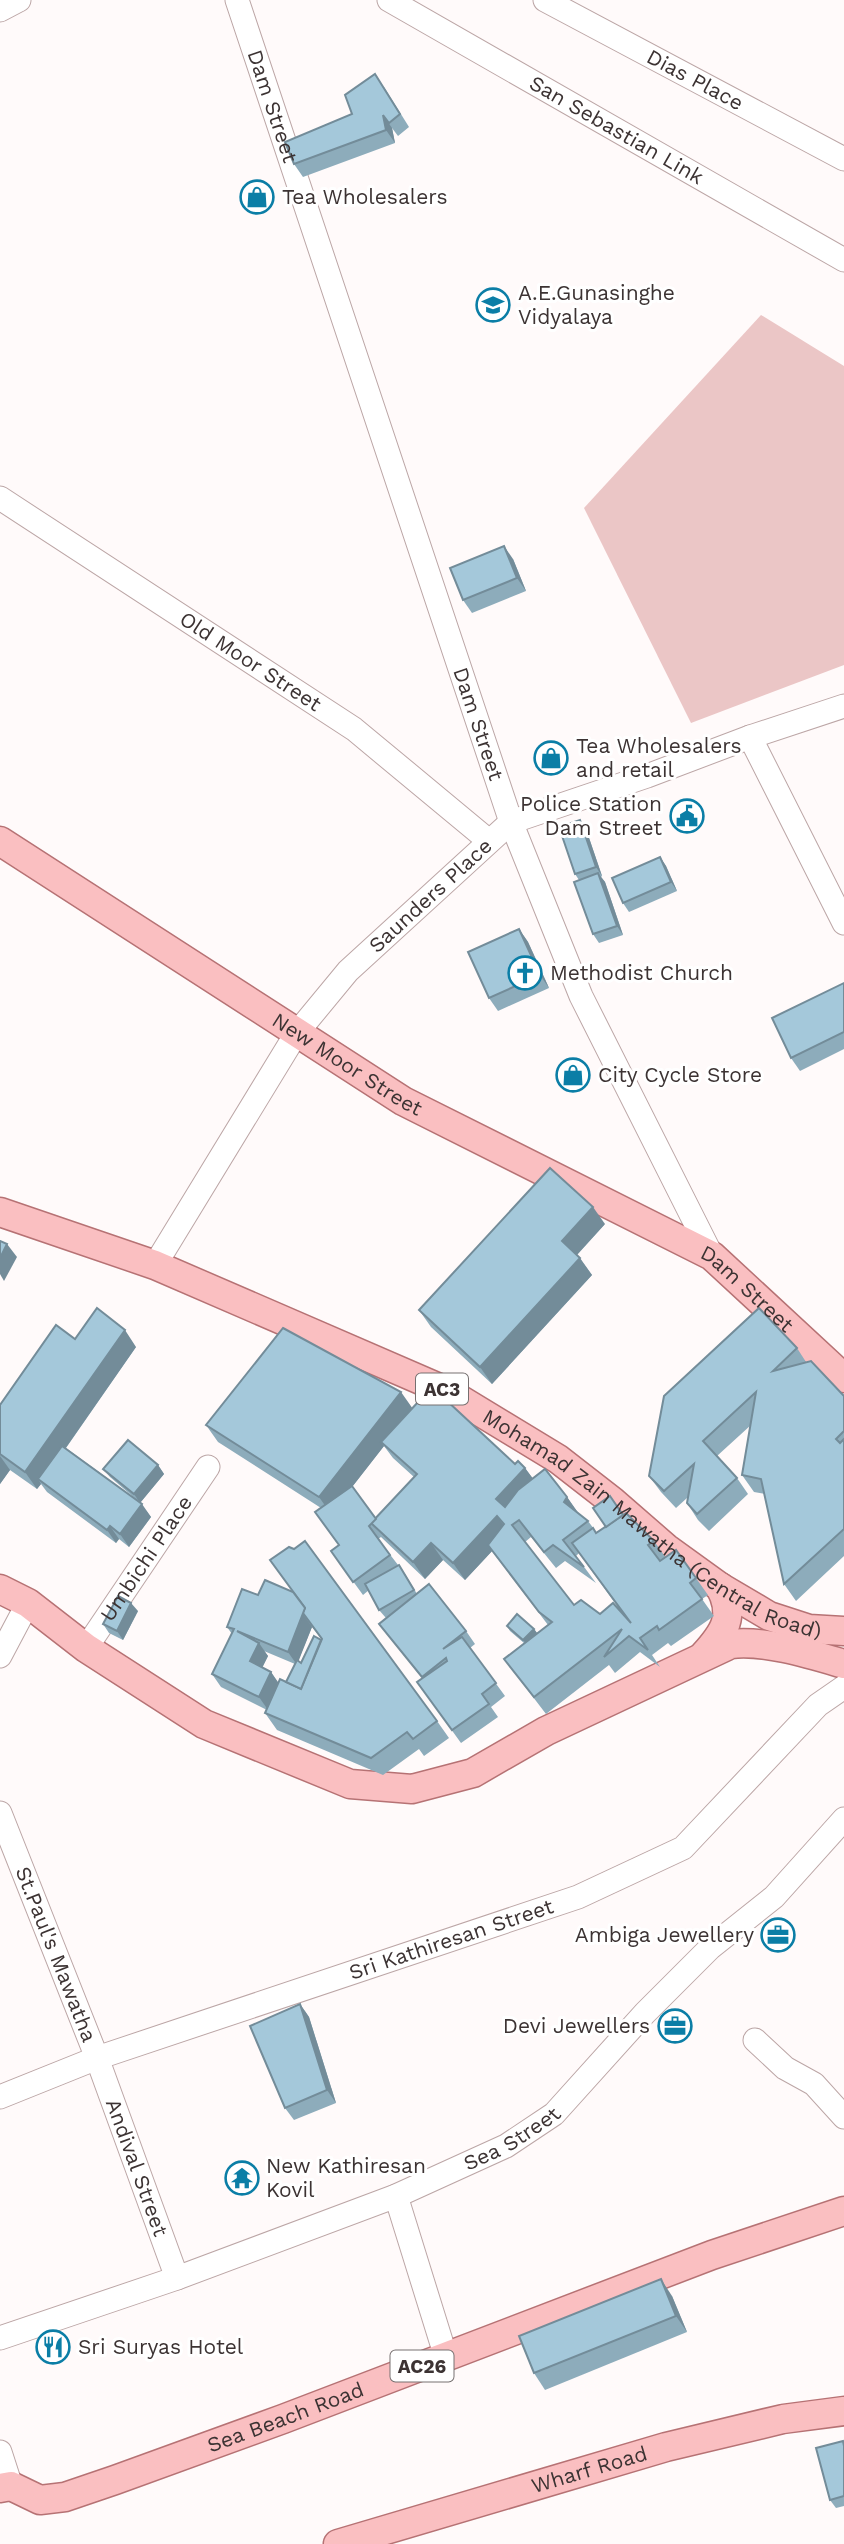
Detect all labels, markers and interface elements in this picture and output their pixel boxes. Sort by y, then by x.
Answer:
street label: Dias Place [643,43,748,115]
street label: Dam Street [242,46,303,166]
street label: San Sebastian Link [525,70,708,189]
shop icon: Tea Wholesalers [238,178,276,216]
place label: Tea Wholesalers [282,184,448,209]
place label: A.E.Gunasinghe Vidyalaya [518,280,675,329]
school or university icon: A.E.Gunasinghe Vidyalaya [474,286,512,324]
street label: Old Moor Street [175,606,326,716]
street label: Dam Street [448,664,509,784]
place label: Tea Wholesalers and retail [576,733,742,782]
shop icon: Tea Wholesalers and retail [532,739,570,777]
place label: Police Station Dam Street [520,791,662,840]
public building icon: Police Station Dam Street [668,797,706,835]
street label: Saunders Place [363,833,497,958]
church icon: Methodist Church [506,954,544,992]
place label: Methodist Church [550,960,733,985]
street label: New Moor Street [268,1007,427,1121]
shop icon: City Cycle Store [554,1056,592,1094]
place label: City Cycle Store [598,1062,762,1087]
street label: Dam Street [697,1239,799,1337]
road number: AC3 [416,1373,468,1404]
street label: Mohamad Zain Mawatha (Central Road) [479,1403,822,1642]
street label: Umbichi Place [95,1491,197,1626]
street label: St.Paul's Mawatha [10,1863,102,2045]
street label: Sri Kathiresan Street [346,1893,557,1985]
office icon: Ambiga Jewellery [759,1916,797,1954]
place label: Ambiga Jewellery [575,1922,754,1947]
office icon: Devi Jewellers [656,2007,694,2045]
place label: Devi Jewellers [503,2013,650,2038]
street label: Andival Street [101,2095,174,2240]
street label: Sea Street [459,2102,566,2176]
place label: New Kathiresan Kovil [266,2153,426,2202]
temple icon: New Kathiresan Kovil [223,2159,261,2197]
restaurant icon: Sri Suryas Hotel [34,2328,72,2366]
place label: Sri Suryas Hotel [78,2334,244,2359]
road number: AC26 [390,2350,453,2382]
street label: Sea Beach Road [204,2376,367,2457]
street label: Wharf Road [528,2440,650,2498]

